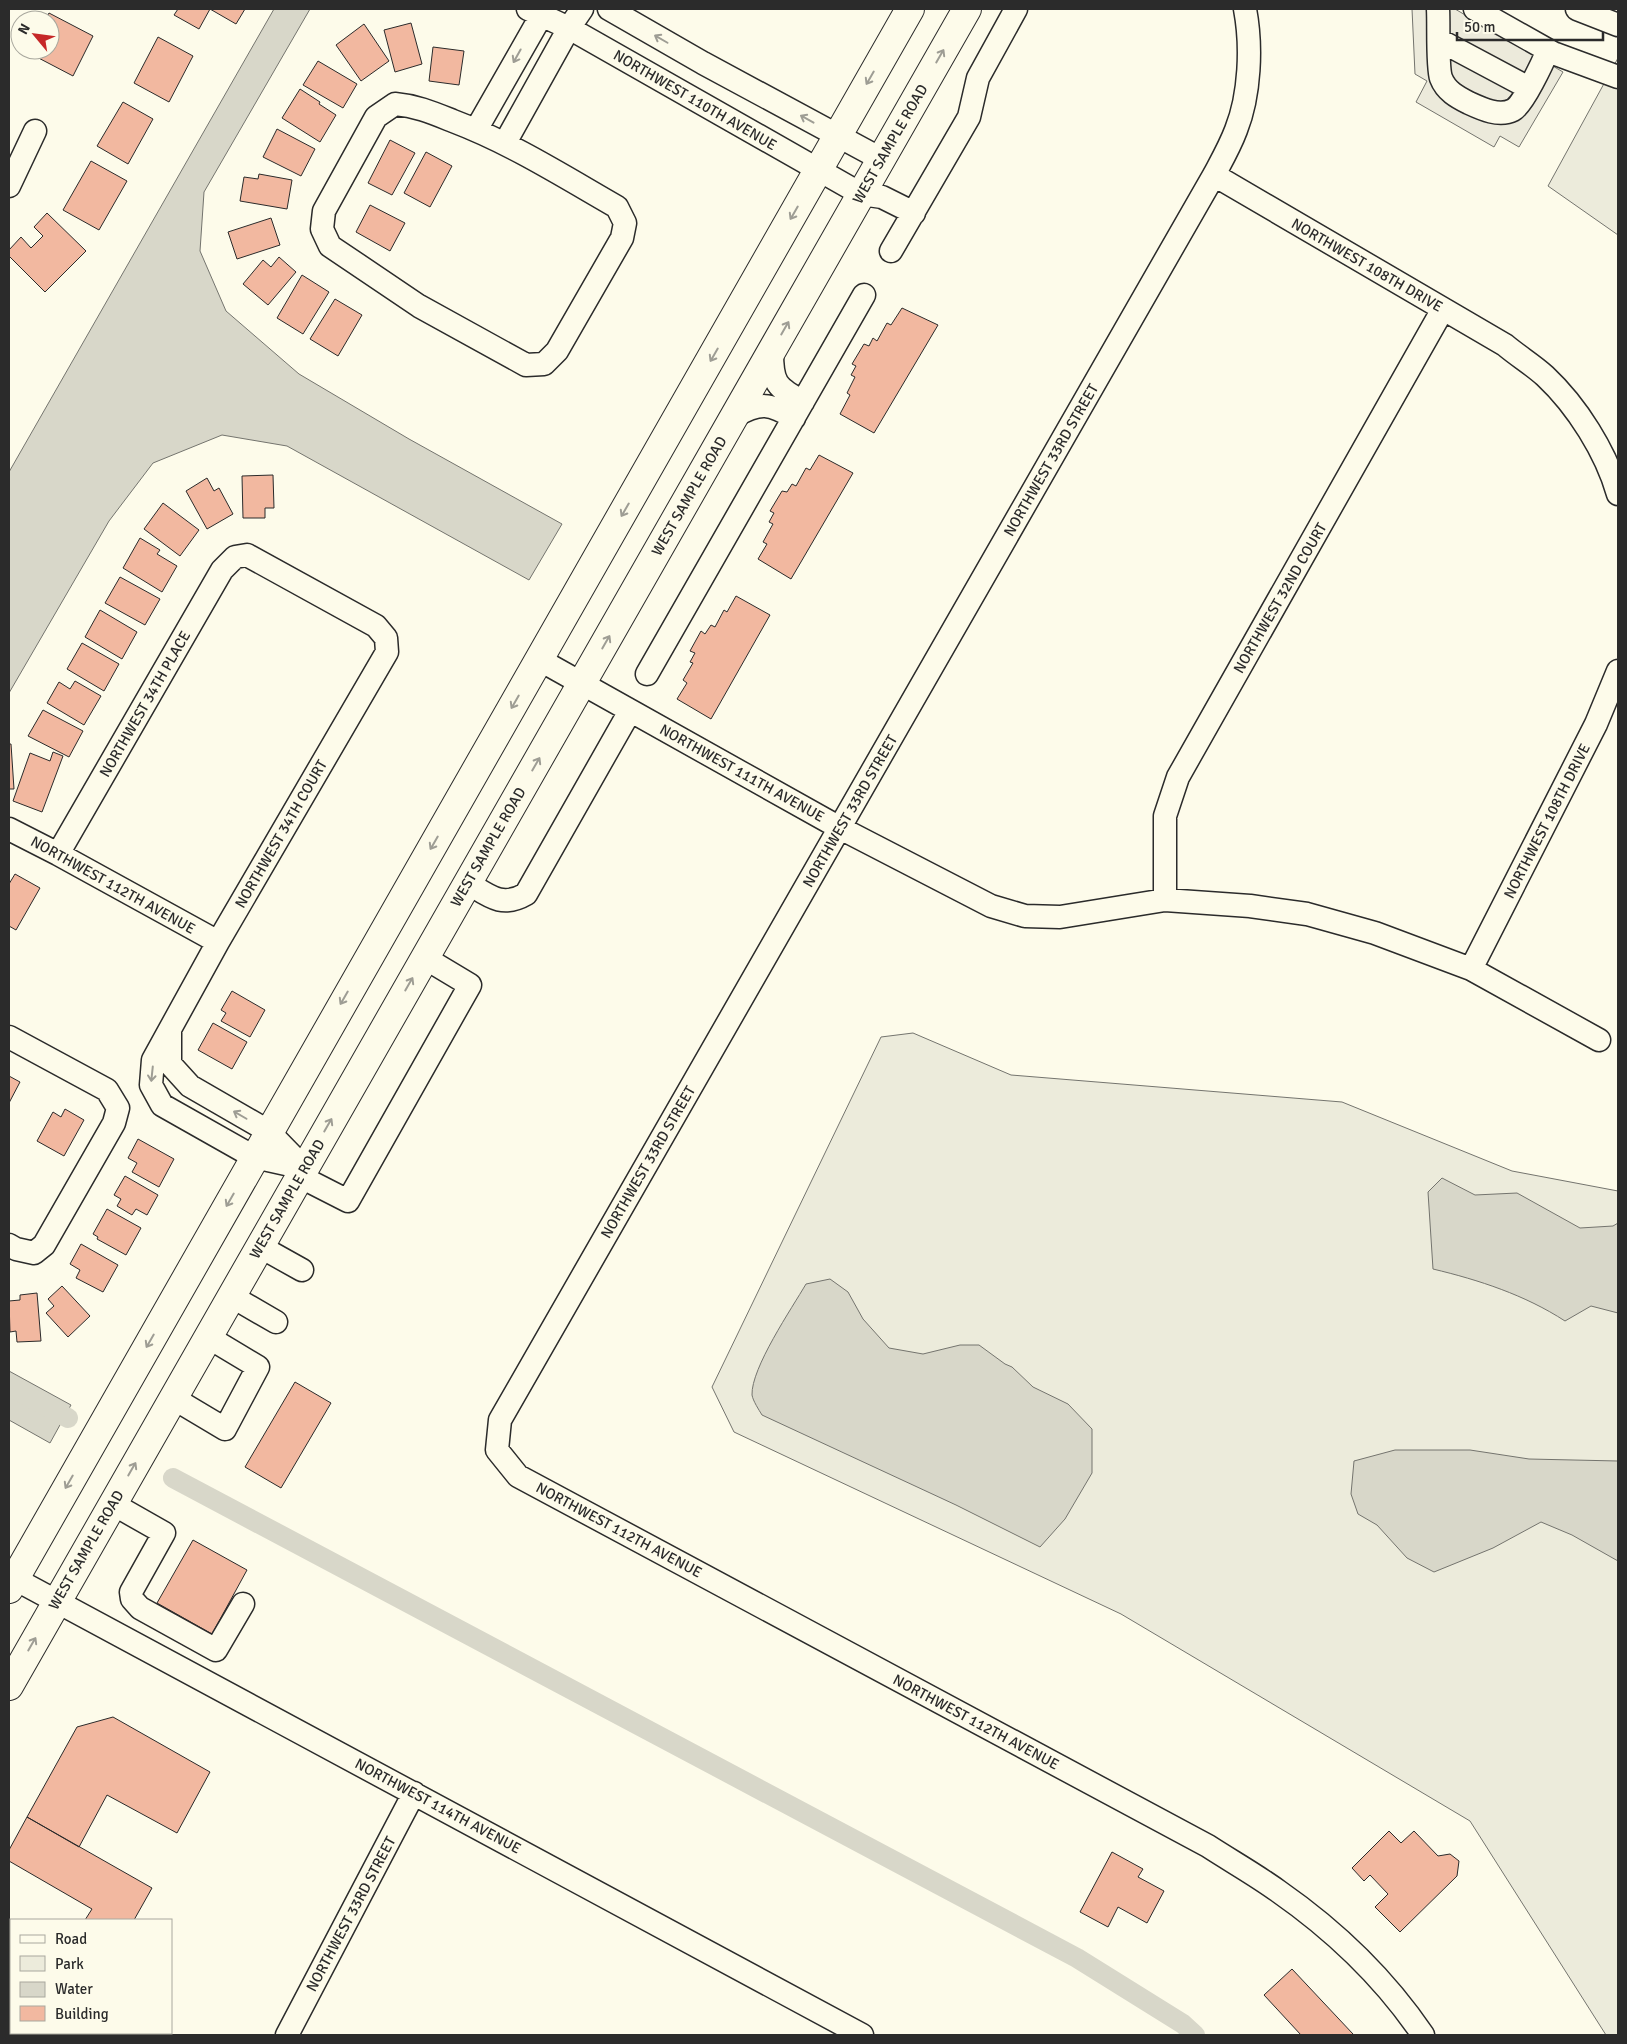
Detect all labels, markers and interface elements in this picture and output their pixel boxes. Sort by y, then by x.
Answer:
north arrow [10,10,60,60]
scale bar [1457,10,1603,42]
text: 50 m [1464,18,1495,36]
text: N [14,21,34,37]
one-way arrow [654,33,668,43]
street label: NORTHWEST 110TH AVENUE [610,46,780,154]
one-way arrow [512,49,522,63]
one-way arrow [935,49,945,64]
one-way arrow [865,71,875,85]
street label: WEST SAMPLE ROAD [849,81,931,207]
one-way arrow [800,114,814,124]
one-way arrow [789,206,799,221]
street label: NORTHWEST 108TH DRIVE [1288,214,1446,316]
one-way arrow [780,321,790,336]
one-way arrow [708,347,718,361]
street label: NORTHWEST 33RD STREET [1000,380,1102,539]
street label: WEST SAMPLE ROAD [648,433,730,559]
one-way arrow [620,503,630,517]
street label: NORTHWEST 32ND COURT [1230,519,1331,676]
street label: NORTHWEST 34TH PLACE [96,628,194,780]
one-way arrow [601,635,611,649]
one-way arrow [510,695,520,709]
street label: NORTHWEST 111TH AVENUE [656,720,828,826]
street label: NORTHWEST 33RD STREET [799,731,901,890]
street label: NORTHWEST 108TH DRIVE [1500,740,1594,902]
street label: NORTHWEST 34TH COURT [231,756,331,911]
one-way arrow [531,758,541,772]
street label: WEST SAMPLE ROAD [447,784,529,910]
street label: NORTHWEST 112TH AVENUE [27,832,199,938]
one-way arrow [429,835,438,850]
one-way arrow [405,978,415,992]
one-way arrow [339,991,349,1005]
one-way arrow [147,1066,156,1082]
street label: NORTHWEST 33RD STREET [597,1082,699,1241]
one-way arrow [233,1110,248,1119]
one-way arrow [324,1119,334,1133]
street label: WEST SAMPLE ROAD [246,1136,328,1262]
one-way arrow [225,1192,235,1207]
one-way arrow [144,1333,154,1347]
one-way arrow [128,1462,138,1476]
one-way arrow [64,1474,74,1489]
street label: NORTHWEST 112TH AVENUE [533,1478,705,1582]
street label: WEST SAMPLE ROAD [45,1487,127,1613]
one-way arrow [28,1638,38,1652]
street label: NORTHWEST 112TH AVENUE [890,1670,1062,1774]
street label: NORTHWEST 114TH AVENUE [352,1754,524,1858]
street label: NORTHWEST 33RD STREET [302,1833,400,1995]
legend [10,1919,172,2034]
text: Road [55,1930,87,1948]
text: Park [55,1955,84,1973]
text: Water [55,1980,93,1998]
text: Building [55,2005,109,2023]

